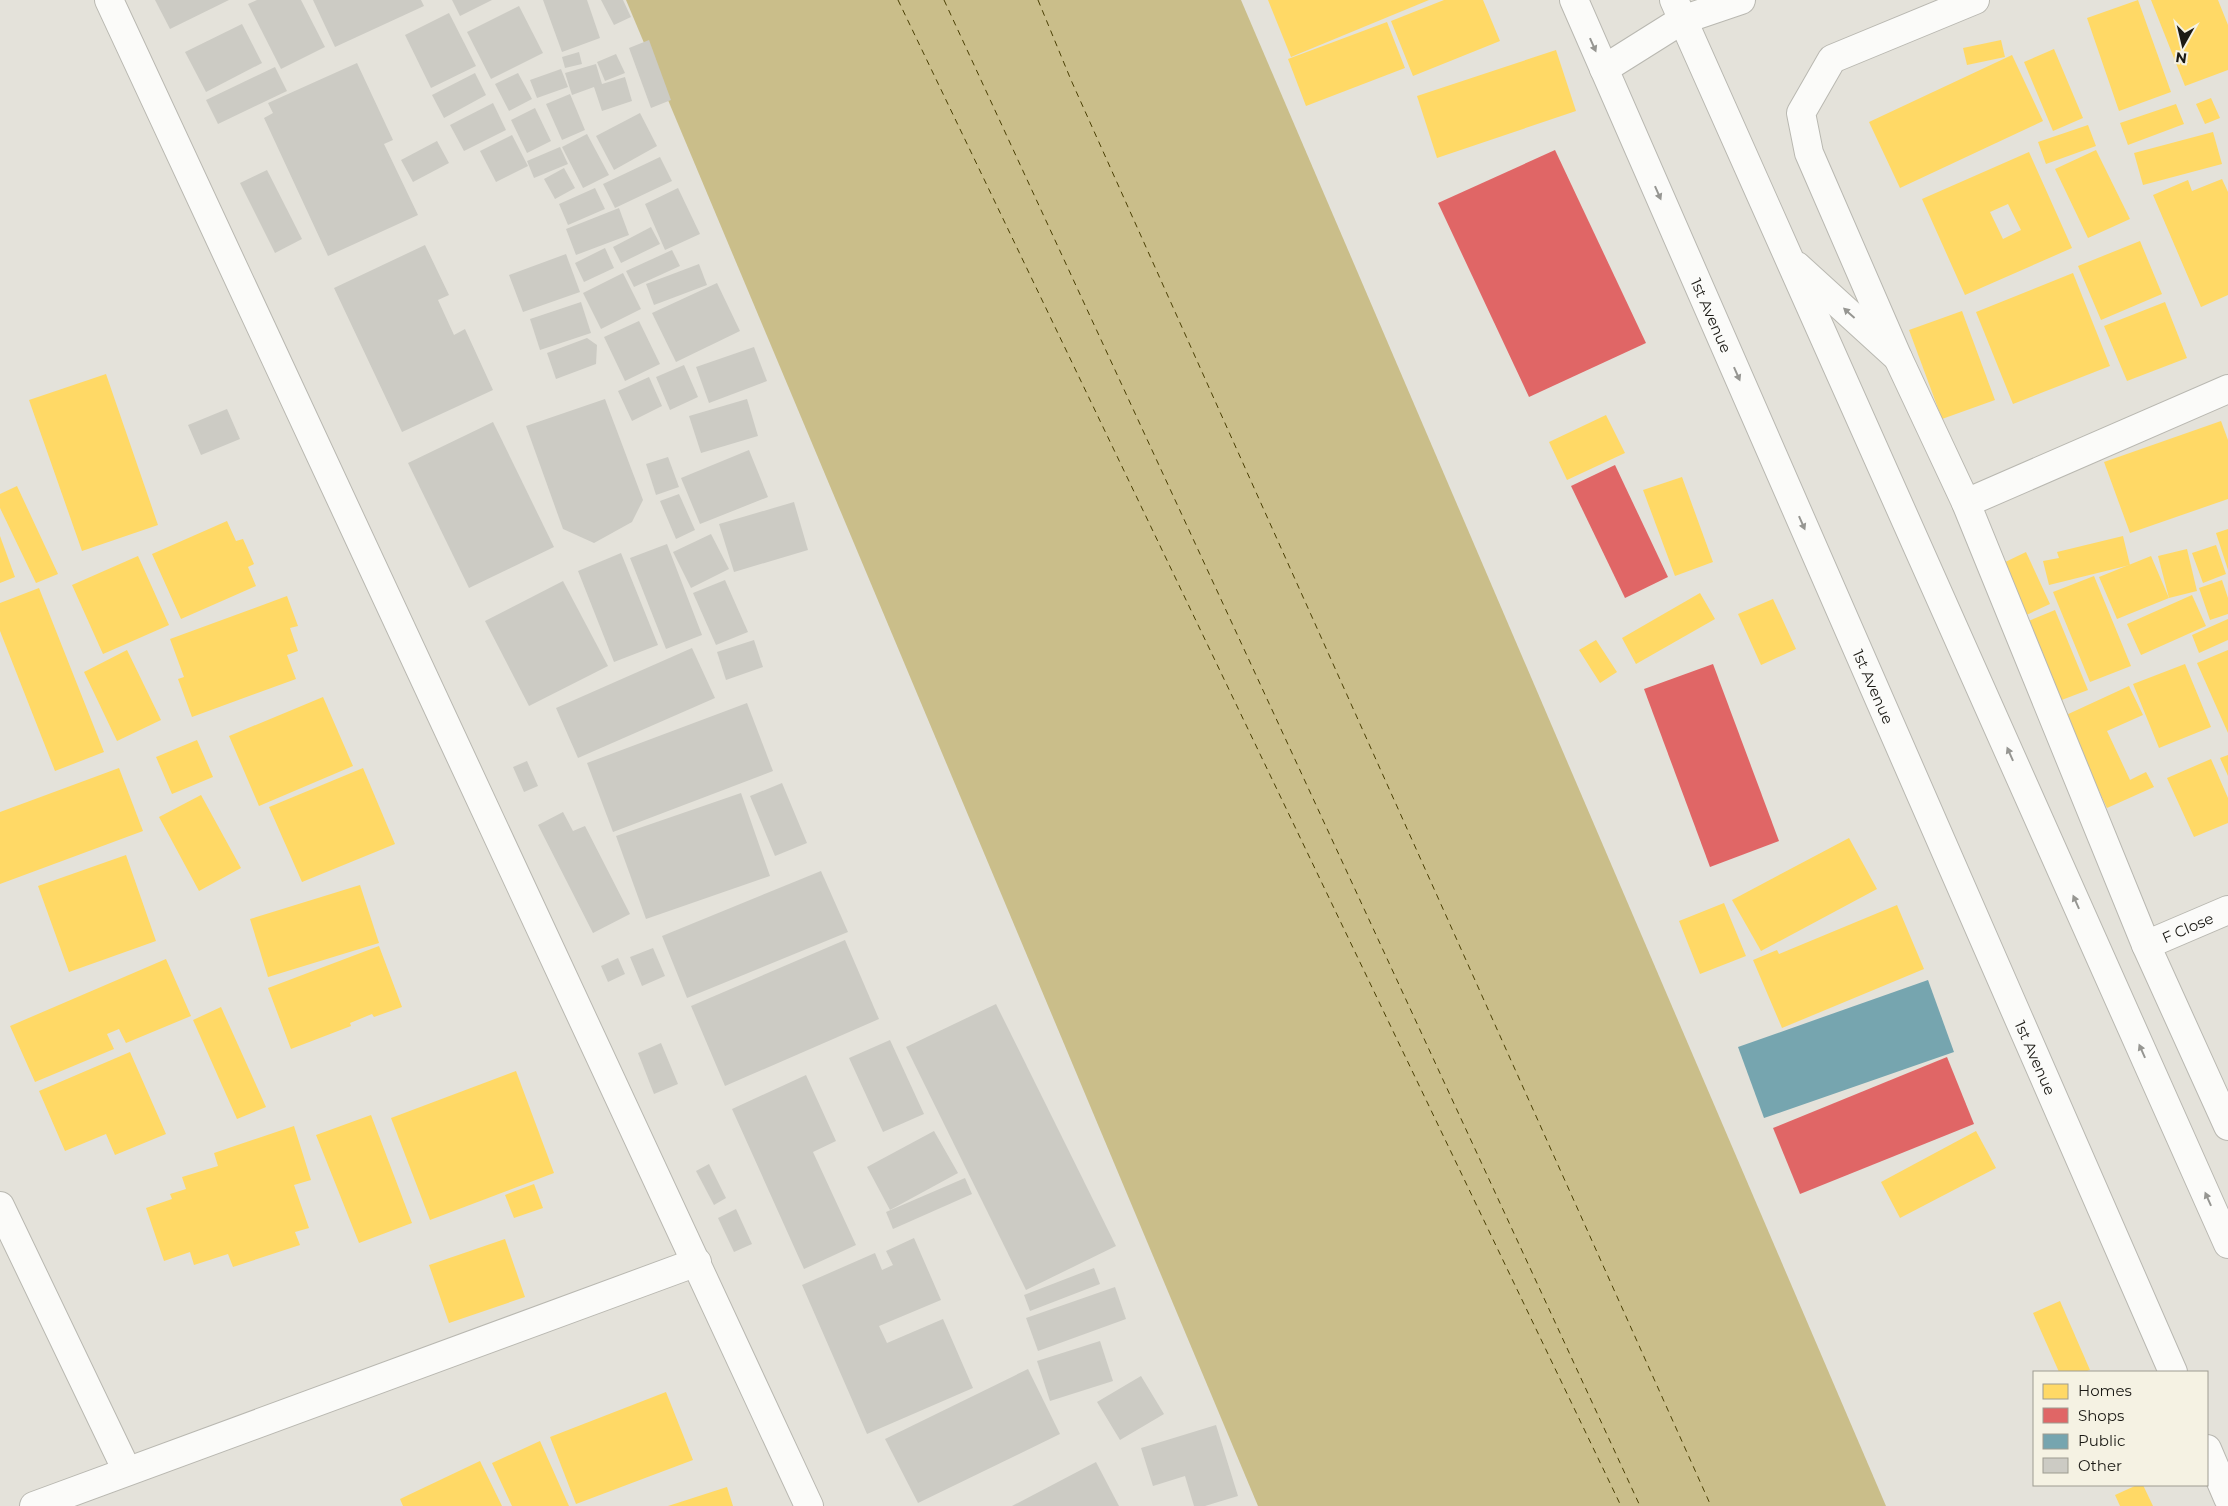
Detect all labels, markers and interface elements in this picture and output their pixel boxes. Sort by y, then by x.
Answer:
north arrow [2158,20,2208,70]
one-way arrow [1590,38,1598,52]
text: N [2174,48,2188,68]
one-way arrow [1655,186,1663,200]
street label: 1st Avenue [1687,275,1736,355]
one-way arrow [1843,307,1855,319]
one-way arrow [1734,367,1742,381]
one-way arrow [1799,516,1807,530]
street label: 1st Avenue [1849,646,1898,727]
one-way arrow [2005,747,2013,761]
one-way arrow [2071,895,2079,909]
street label: F Close [2159,908,2216,947]
street label: 1st Avenue [2011,1017,2060,1098]
one-way arrow [2138,1044,2146,1058]
one-way arrow [2204,1192,2212,1206]
legend [2033,1371,2208,1486]
text: Homes [2078,1381,2132,1400]
text: Shops [2078,1406,2124,1425]
text: Public [2078,1431,2126,1450]
text: Other [2078,1456,2122,1475]

